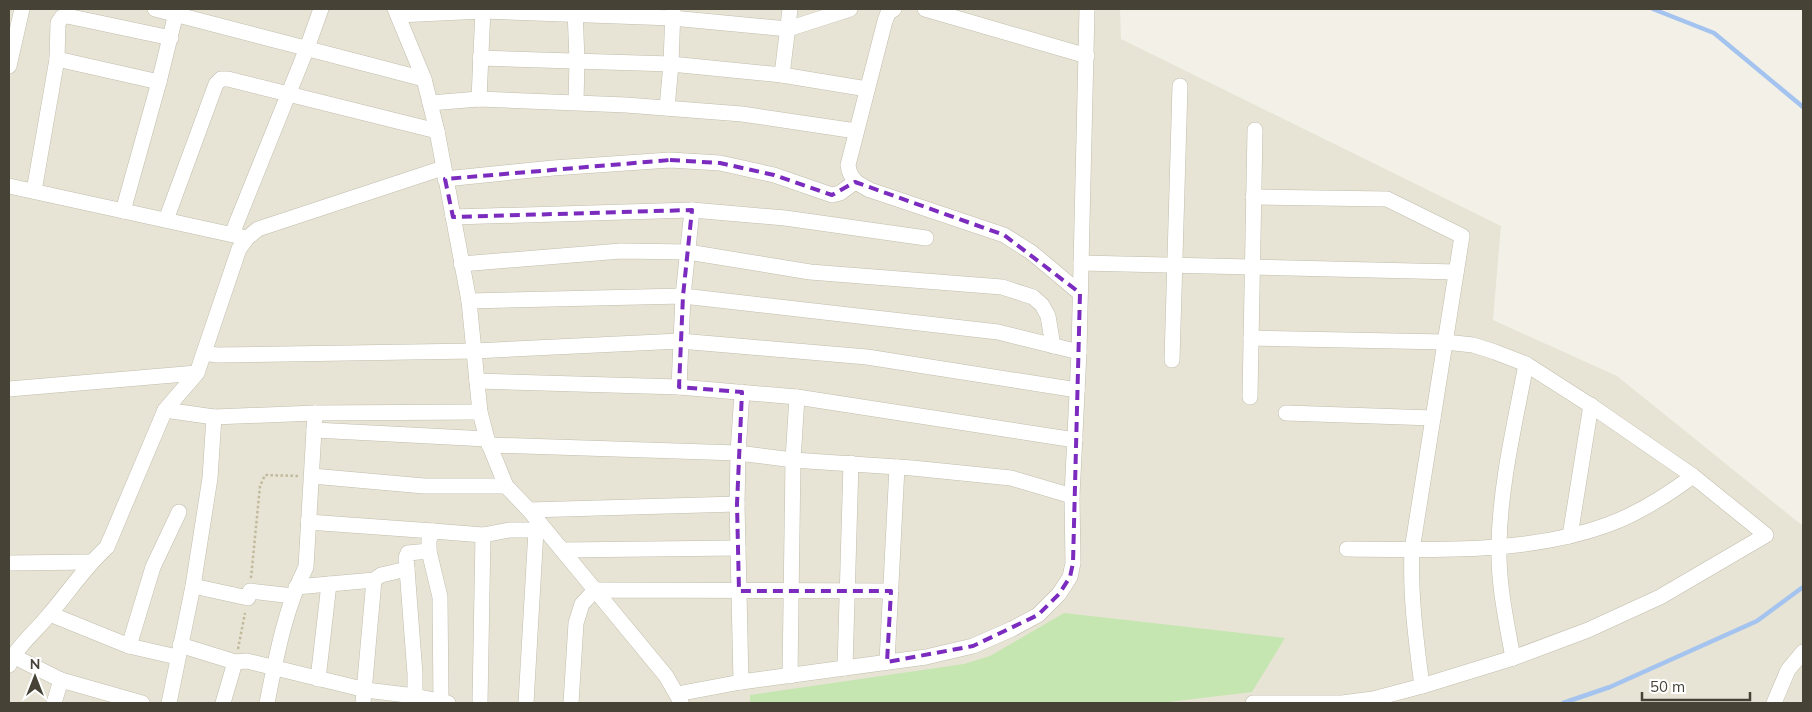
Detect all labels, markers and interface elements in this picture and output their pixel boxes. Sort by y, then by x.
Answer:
north arrow [10,652,60,702]
text: N [30,655,40,673]
scale bar [1642,670,1750,702]
text: 50 m [1650,677,1685,696]

